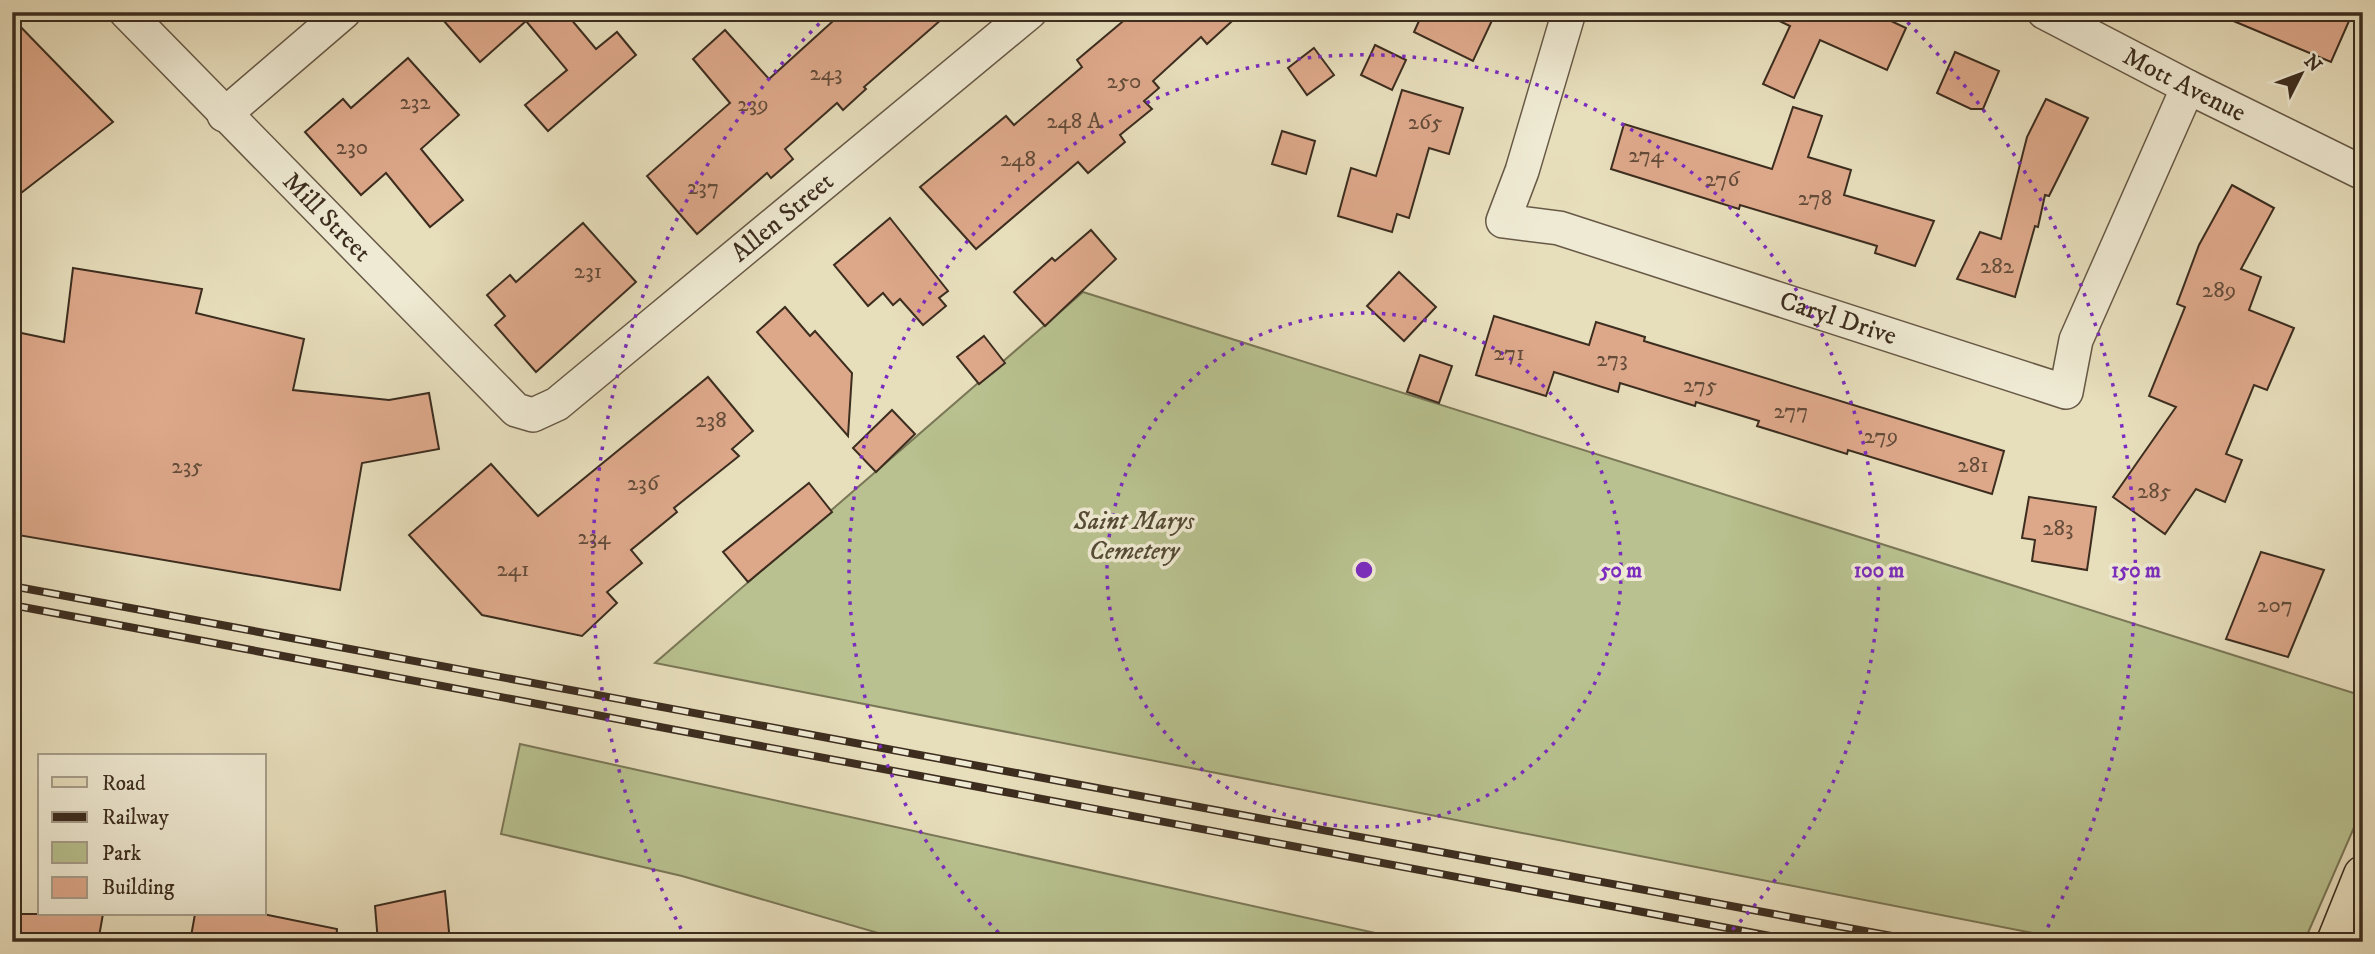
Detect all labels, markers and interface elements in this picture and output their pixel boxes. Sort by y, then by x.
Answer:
north arrow [2266,38,2336,108]
street label: Mott Avenue [2117,40,2251,129]
text: N [2299,50,2327,77]
house number: 243 [809,59,843,88]
house number: 250 [1107,67,1141,96]
house number: 232 [399,88,431,117]
house number: 239 [737,90,769,119]
house number: 248 A [1046,107,1102,136]
house number: 265 [1408,108,1442,137]
house number: 230 [336,133,368,162]
house number: 274 [1628,141,1665,170]
house number: 248 [1000,145,1036,174]
street label: Mill Street [275,165,378,269]
street label: Allen Street [724,165,840,269]
house number: 276 [1705,165,1740,194]
house number: 237 [687,173,719,202]
house number: 278 [1798,184,1832,213]
house number: 282 [1980,252,2015,281]
house number: 231 [574,257,602,286]
house number: 289 [2202,276,2236,305]
street label: Caryl Drive [1775,284,1901,353]
house number: 271 [1493,339,1525,368]
house number: 273 [1596,345,1628,374]
house number: 275 [1683,371,1717,400]
house number: 277 [1774,397,1808,426]
house number: 238 [695,406,727,435]
house number: 279 [1864,422,1898,451]
house number: 281 [1957,451,1989,480]
house number: 235 [171,452,203,481]
house number: 236 [627,469,660,498]
house number: 285 [2137,477,2171,506]
park label: Saint Marys Cemetery [1073,505,1195,568]
house number: 283 [2042,514,2074,543]
house number: 234 [577,523,611,552]
house number: 241 [497,555,529,584]
centre of rings [1352,558,1376,582]
text: 50 m [1599,558,1642,584]
text: 100 m [1854,558,1904,584]
text: 150 m [2111,558,2161,584]
house number: 207 [2257,591,2293,620]
legend [38,754,266,916]
text: Road [102,771,146,797]
text: Railway [102,805,170,831]
text: Park [102,841,142,867]
text: Building [102,875,175,901]

